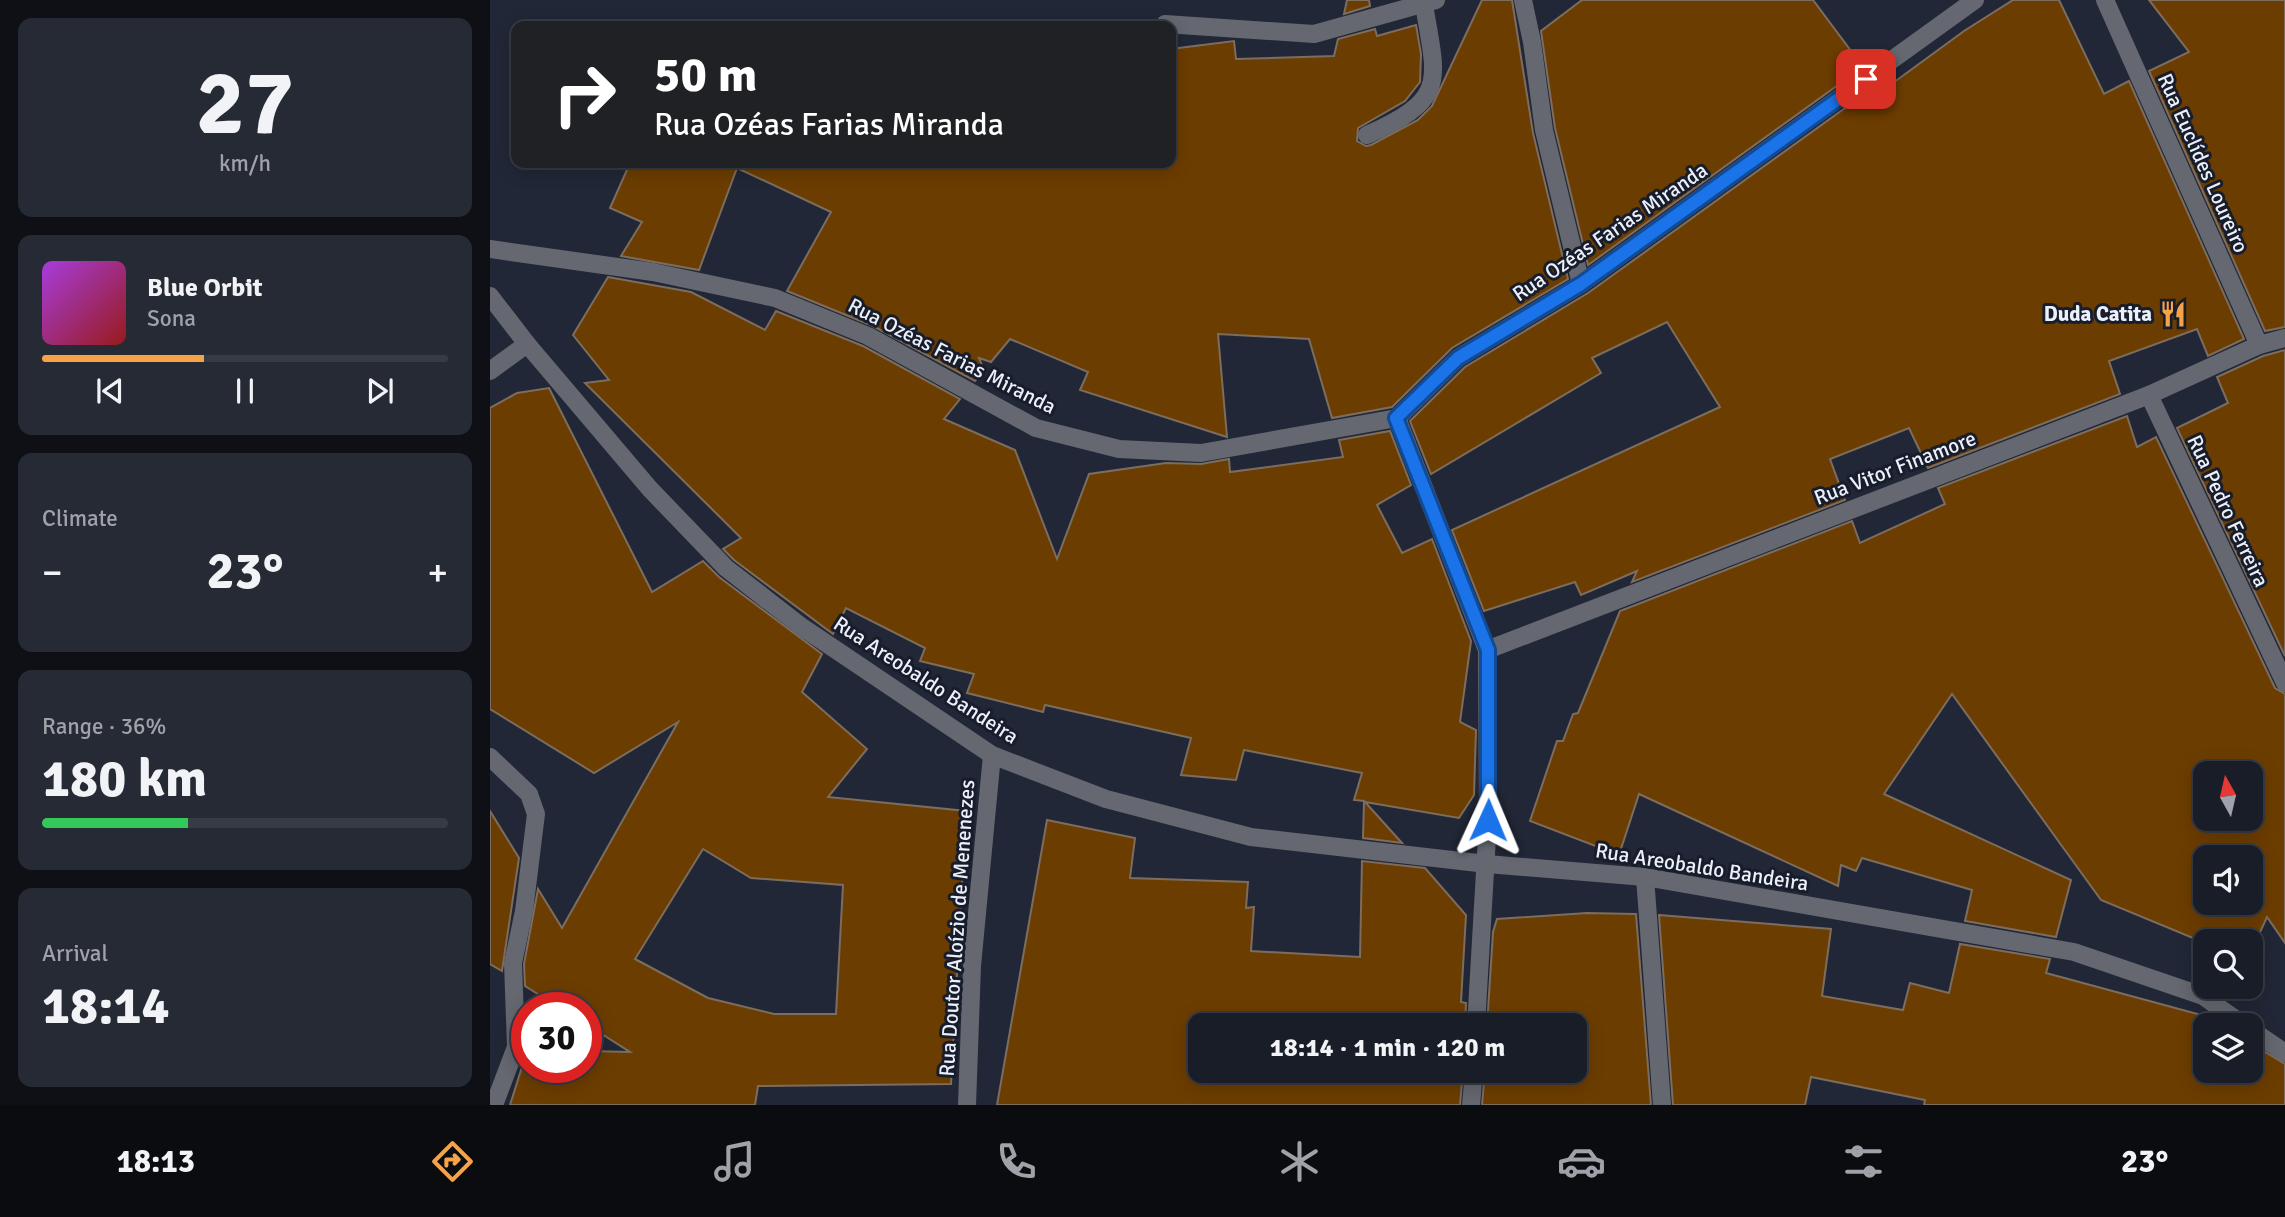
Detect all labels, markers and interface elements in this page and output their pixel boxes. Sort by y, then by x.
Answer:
text: 50 m [654,45,757,105]
text: 27 [196,47,294,160]
icon: right [539,49,630,140]
pin [1836,49,1896,109]
icon: arrive [1847,60,1885,98]
street label: Rua Euclídes Loureiro [2152,69,2254,257]
text: Rua Ozéas Farias Miranda [654,105,1004,144]
text: km/h [219,149,271,178]
street label: Rua Ozéas Farias Miranda [1508,157,1712,307]
text: Blue Orbit [147,272,263,304]
street label: Rua Ozéas Farias Miranda [844,292,1060,420]
restaurant icon: Duda Catita [2158,299,2188,329]
place label: Duda Catita [2044,301,2152,327]
text: Sona [147,304,196,333]
icon: previous [91,372,129,410]
icon: pause [226,372,264,410]
icon: next [361,372,399,410]
street label: Rua Vitor Finamore [1810,425,1980,511]
street label: Rua Pedro Ferreira [2181,431,2275,591]
text: Climate [42,504,118,533]
text: 23° [207,539,283,603]
text: − [42,549,63,596]
text: + [427,549,448,596]
street label: Rua Areobaldo Bandeira [829,610,1023,750]
text: Range · 36% [42,712,166,741]
text: 180 km [42,747,207,811]
north arrow [2193,761,2263,831]
map controls [2193,761,2263,1083]
street label: Rua Doutor Aloízio de Menenezes [934,779,980,1077]
position arrow [1451,783,1525,857]
street label: Rua Areobaldo Bandeira [1594,837,1810,897]
button: sound [2193,845,2263,915]
button: search [2193,929,2263,999]
text: Arrival [42,939,108,968]
text: 18:14 [42,974,170,1038]
speed limit sign: 30 [511,992,602,1083]
button: layers [2193,1013,2263,1083]
text: 18:14 · 1 min · 120 m [1270,1032,1505,1064]
icon: directions [428,1137,477,1186]
icon: music [710,1137,759,1186]
icon: phone [992,1137,1041,1186]
icon: climate [1275,1137,1324,1186]
icon: car [1557,1137,1606,1186]
icon: filters [1839,1137,1888,1186]
text: 18:13 [117,1142,195,1181]
text: 23° [2121,1142,2168,1181]

